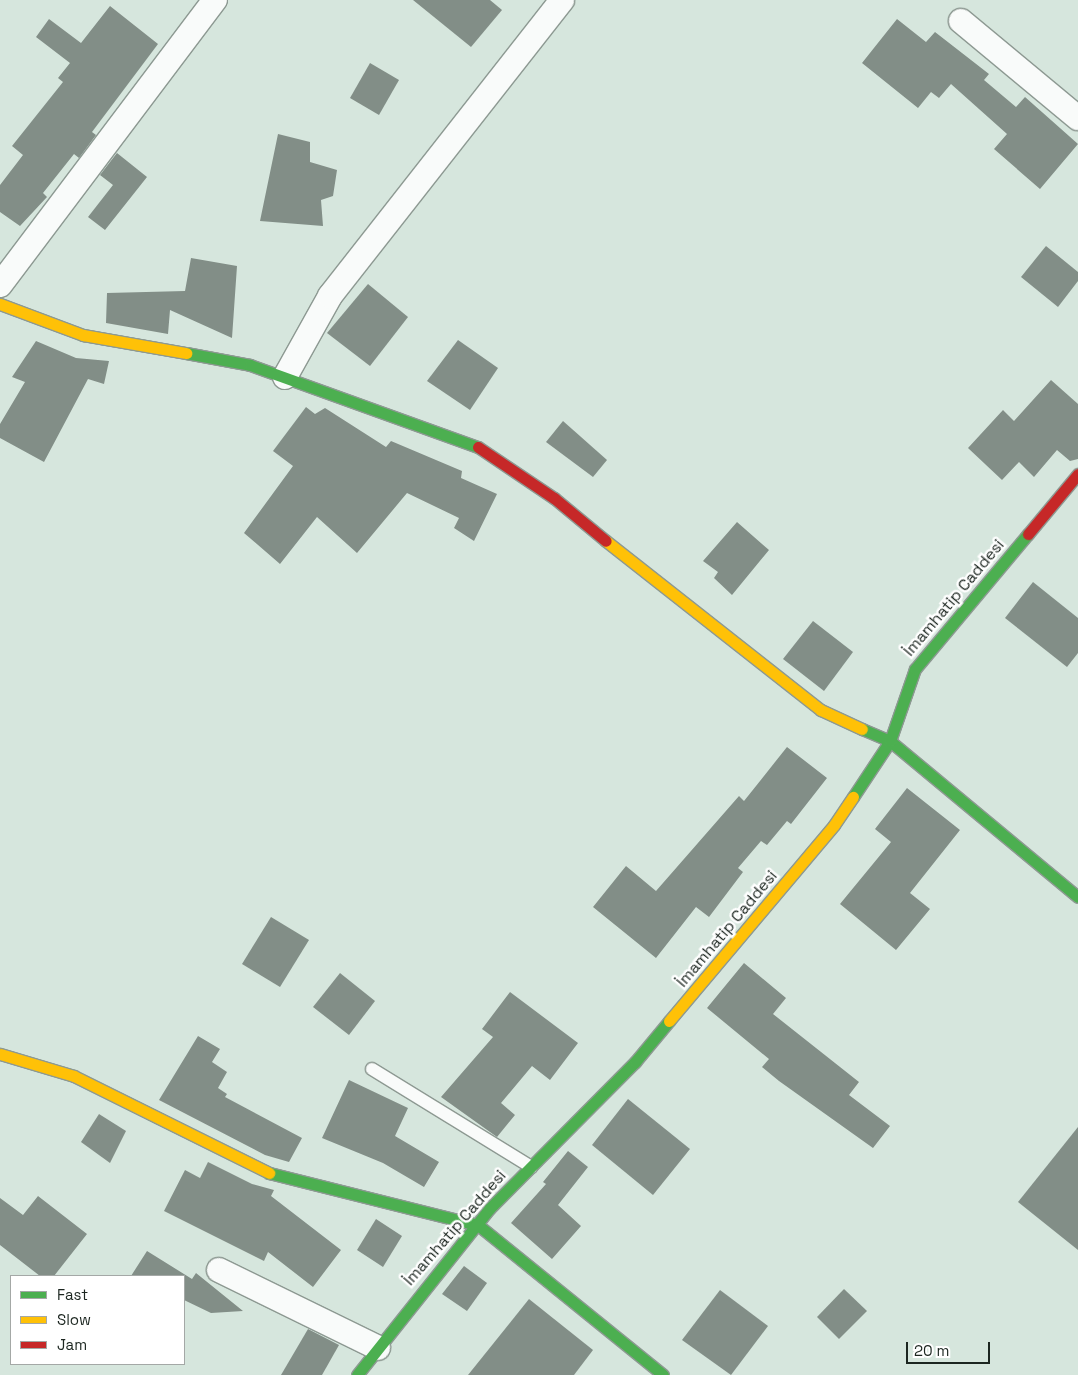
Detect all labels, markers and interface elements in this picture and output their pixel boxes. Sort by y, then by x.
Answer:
street label: İmamhatip Caddesi [900,536,1008,660]
street label: İmamhatip Caddesi [673,867,781,991]
street label: İmamhatip Caddesi [400,1166,510,1290]
legend [10,1275,185,1365]
text: Fast [57,1285,88,1304]
text: Slow [57,1310,91,1329]
scale bar [908,1332,992,1364]
text: Jam [57,1335,87,1354]
text: 20 m [914,1341,949,1360]

